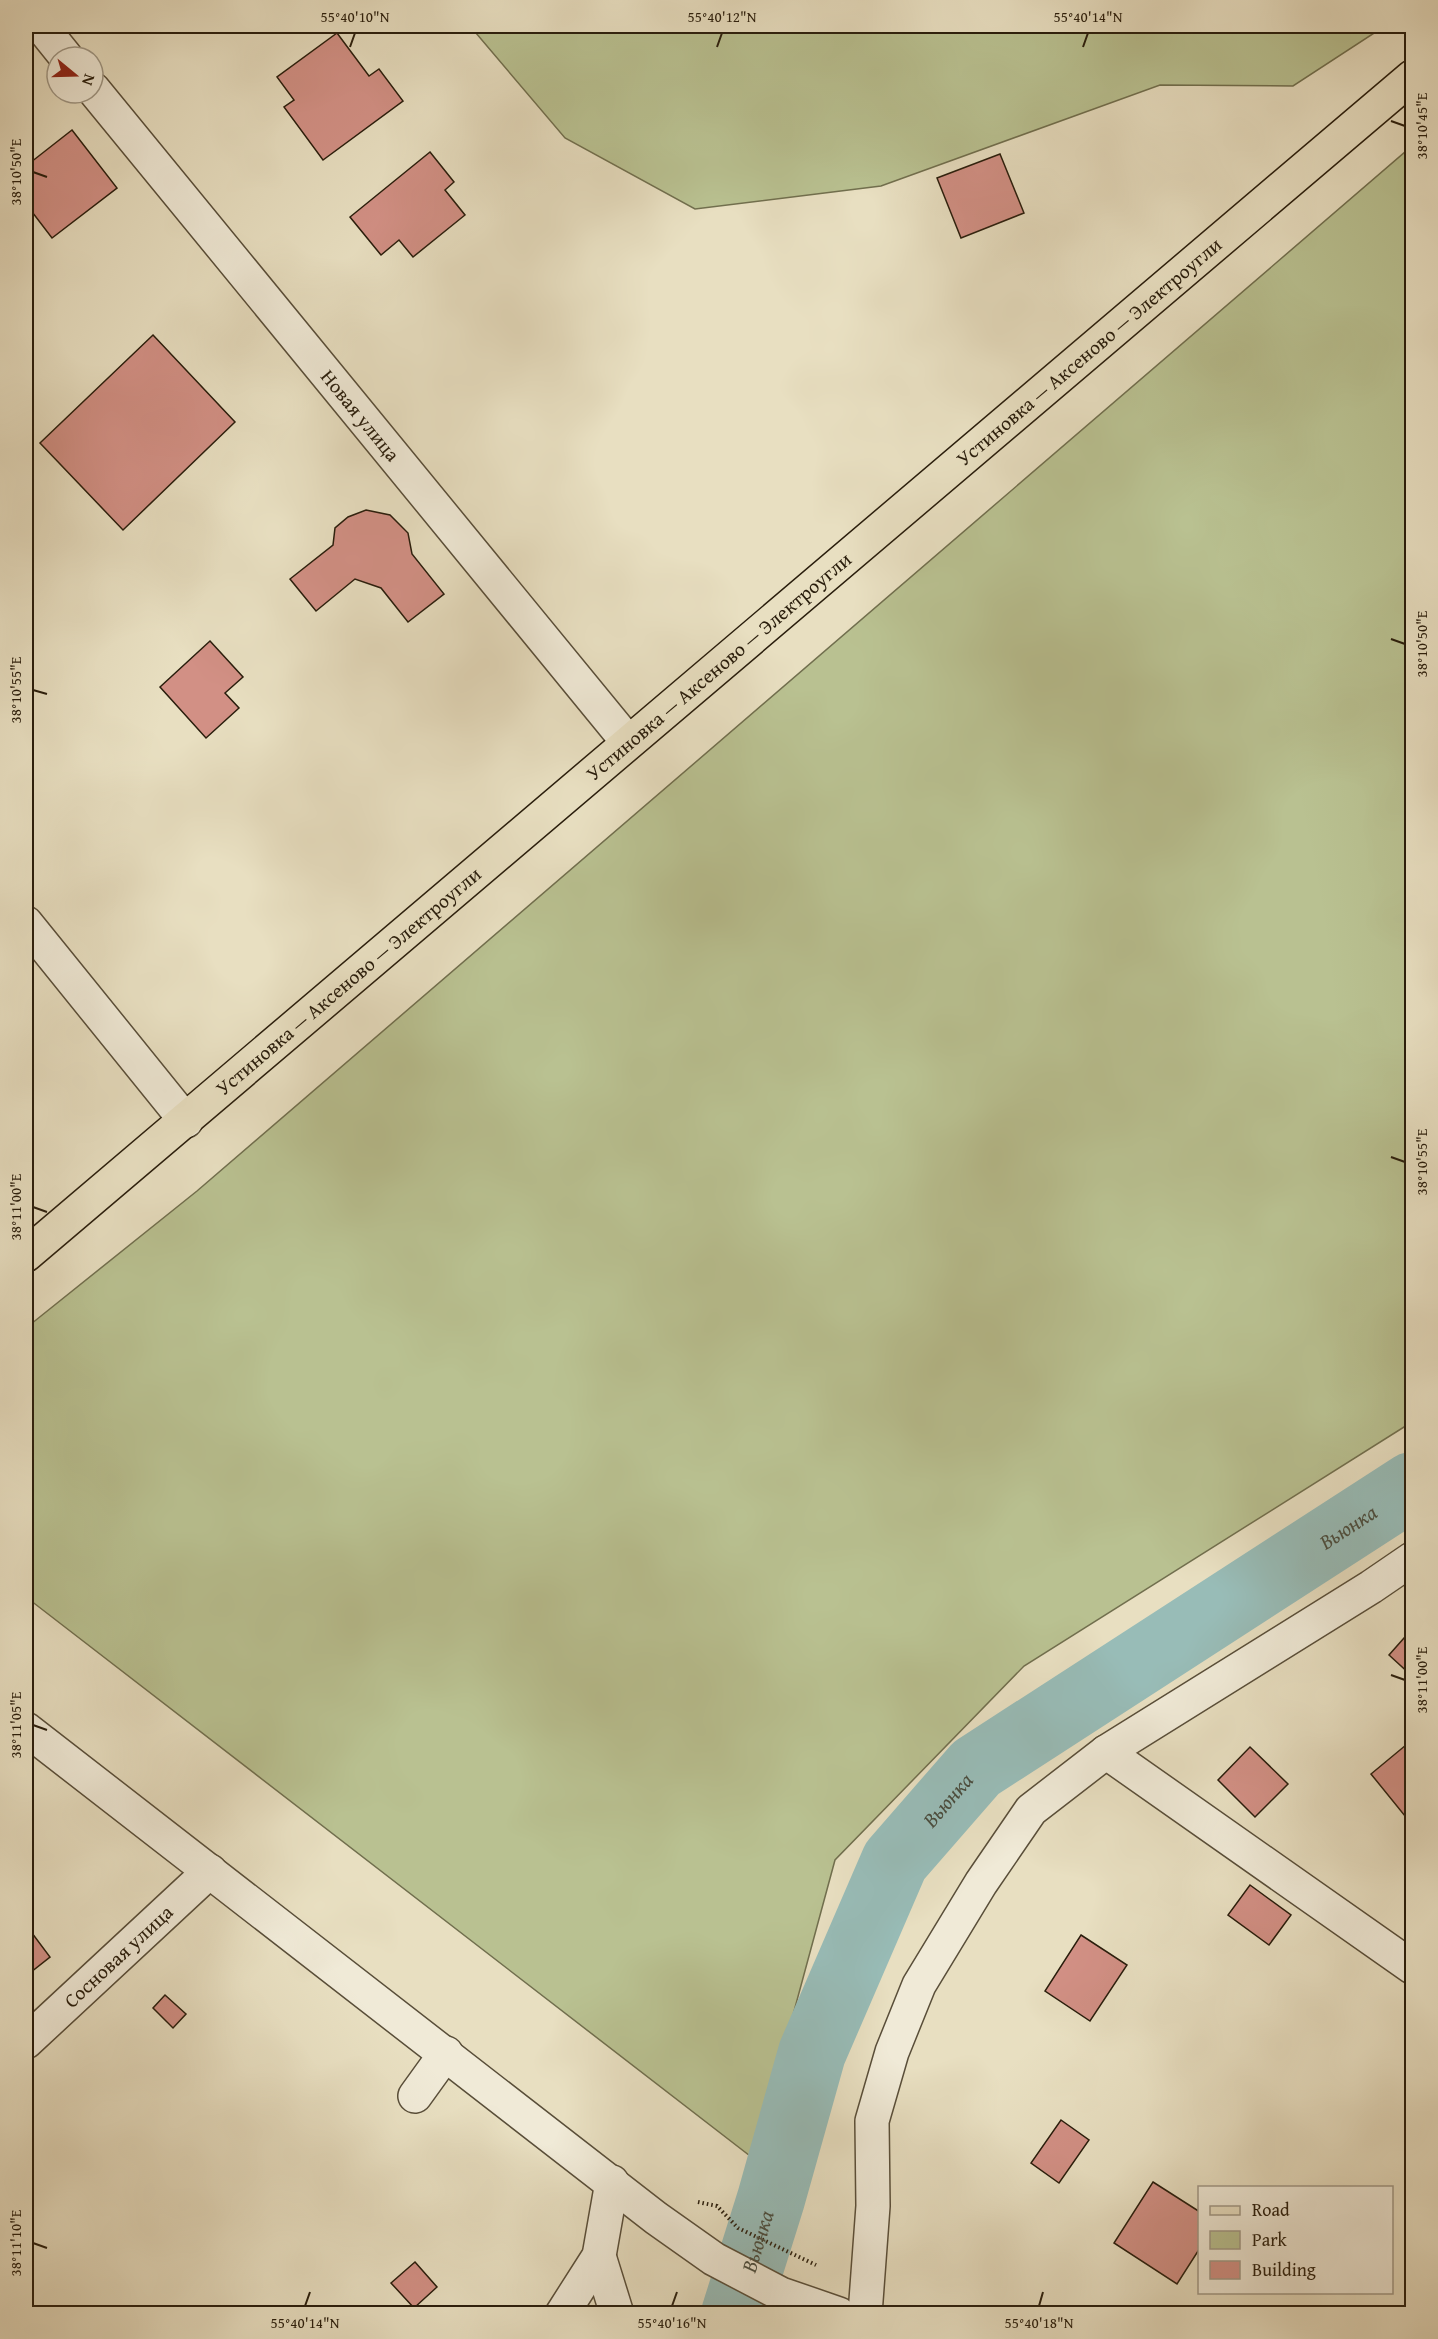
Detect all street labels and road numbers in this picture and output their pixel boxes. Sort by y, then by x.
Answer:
street label: Устиновка — Аксеново — Электроугли [950,230,1228,472]
street label: Новая улица [314,363,408,468]
street label: Устиновка — Аксеново — Электроугли [579,545,857,787]
street label: Устиновка — Аксеново — Электроугли [209,859,487,1102]
street label: Сосновая улица [57,1897,179,2014]

